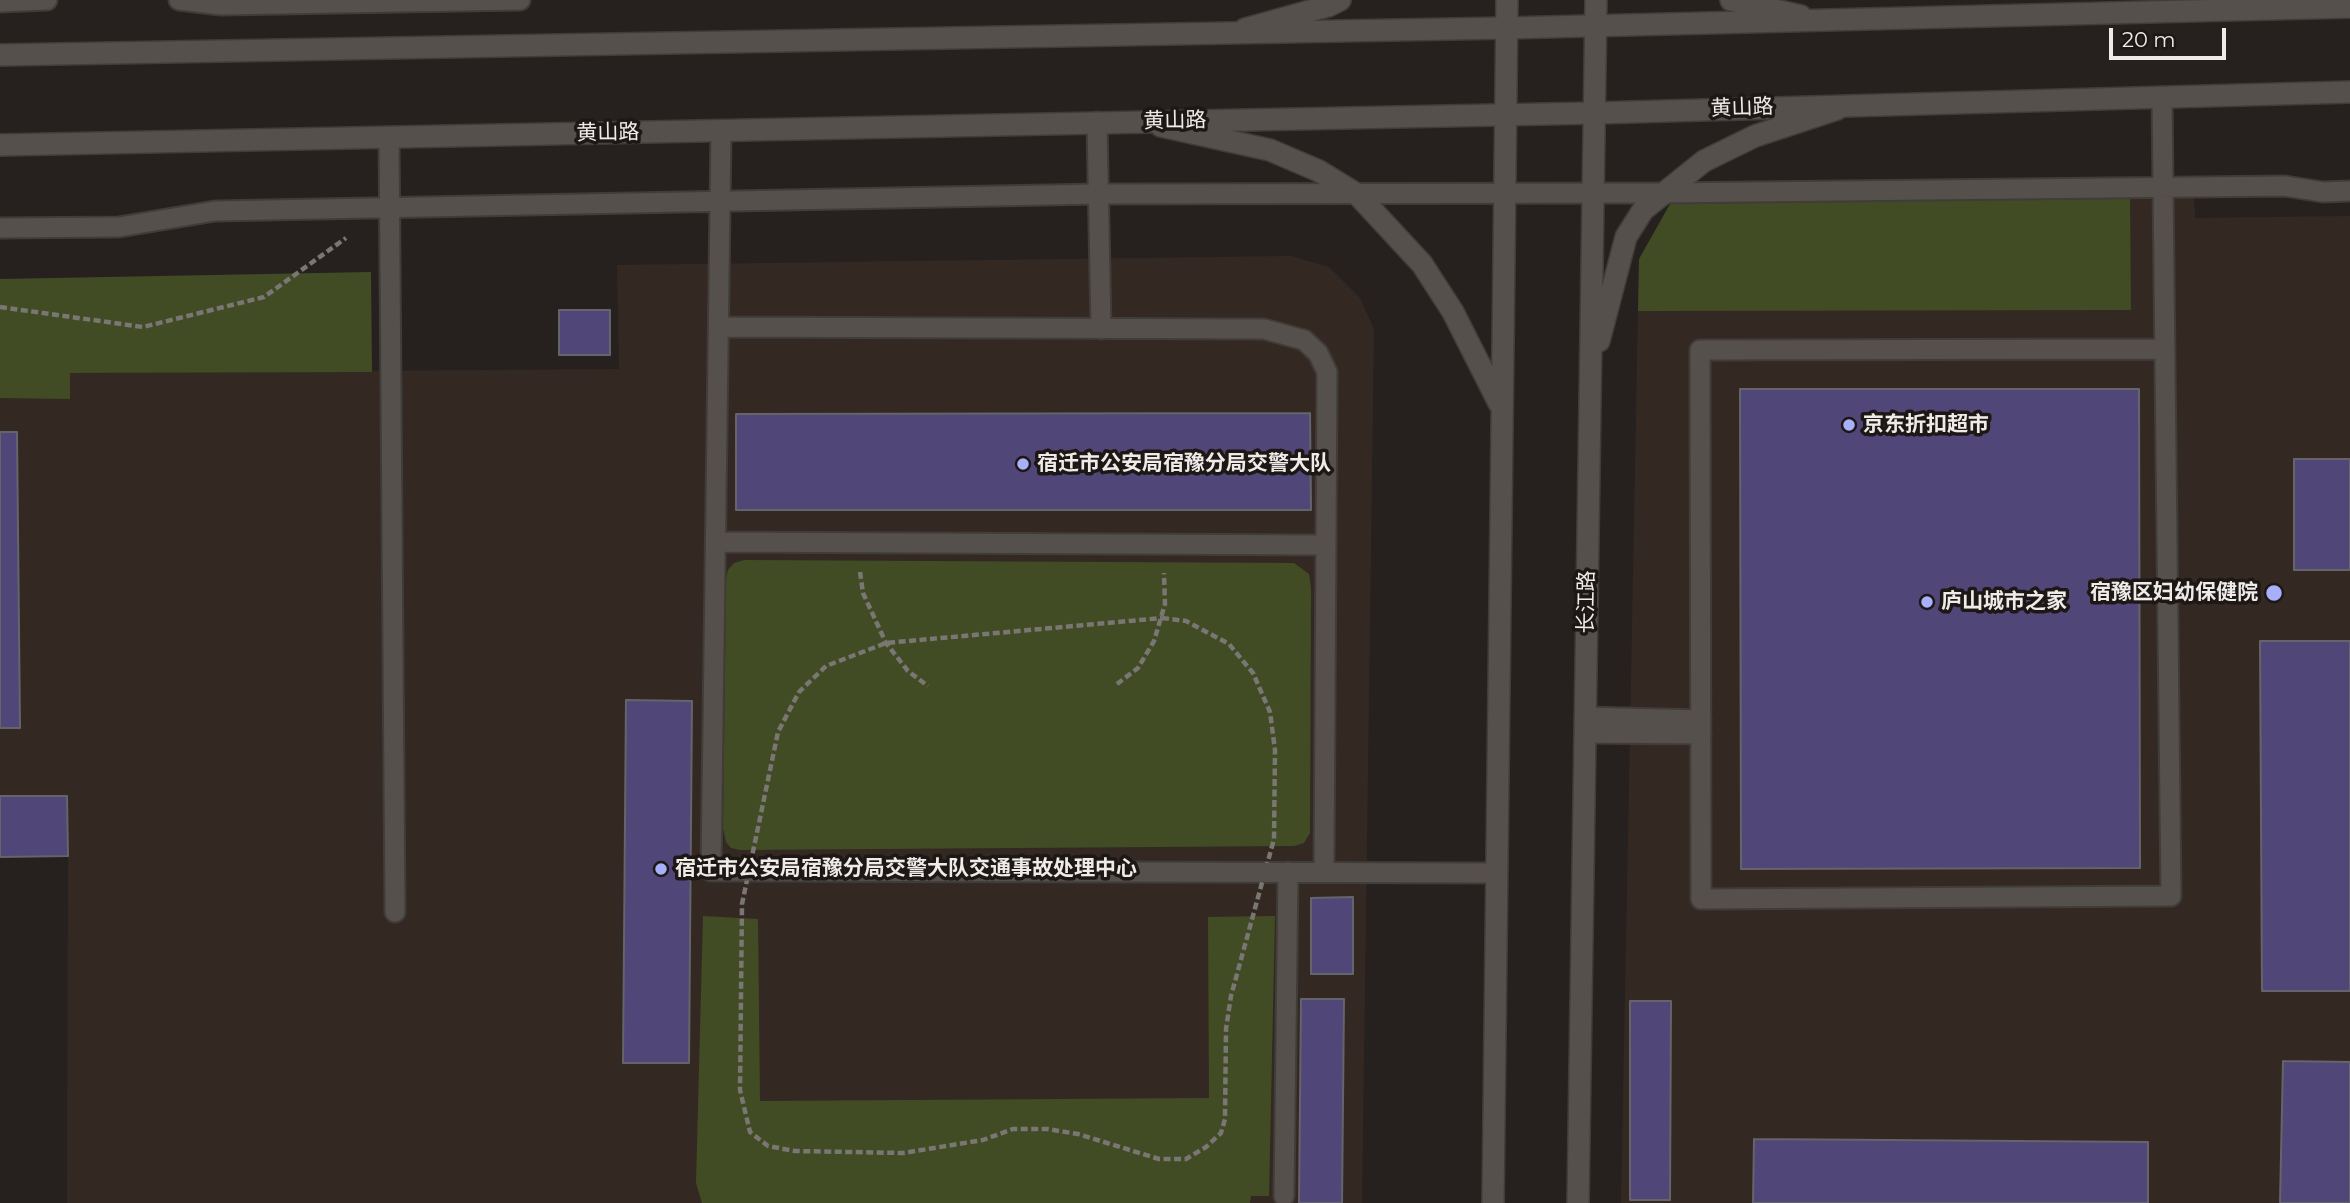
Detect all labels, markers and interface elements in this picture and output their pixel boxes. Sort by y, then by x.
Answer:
scale bar [2112,14,2229,58]
text: 20 m [2122,27,2176,52]
street label: 黄山路 [1710,94,1774,122]
street label: 黄山路 [1143,108,1207,134]
street label: 黄山路 [576,120,640,146]
place label: 京东折扣超市 [1863,412,1989,438]
marker: 京东折扣超市 [1841,417,1857,433]
place label: 宿迁市公安局宿豫分局交警大队 [1037,451,1331,477]
marker: 宿迁市公安局宿豫分局交警大队 [1015,456,1031,472]
street label: 长江路 [1574,570,1600,634]
place label: 宿豫区妇幼保健院 [2090,580,2258,606]
marker: 宿豫区妇幼保健院 [2264,583,2284,603]
place label: 庐山城市之家 [1941,589,2067,615]
marker: 庐山城市之家 [1919,594,1935,610]
place label: 宿迁市公安局宿豫分局交警大队交通事故处理中心 [675,856,1137,882]
marker: 宿迁市公安局宿豫分局交警大队交通事故处理中心 [653,861,669,877]

